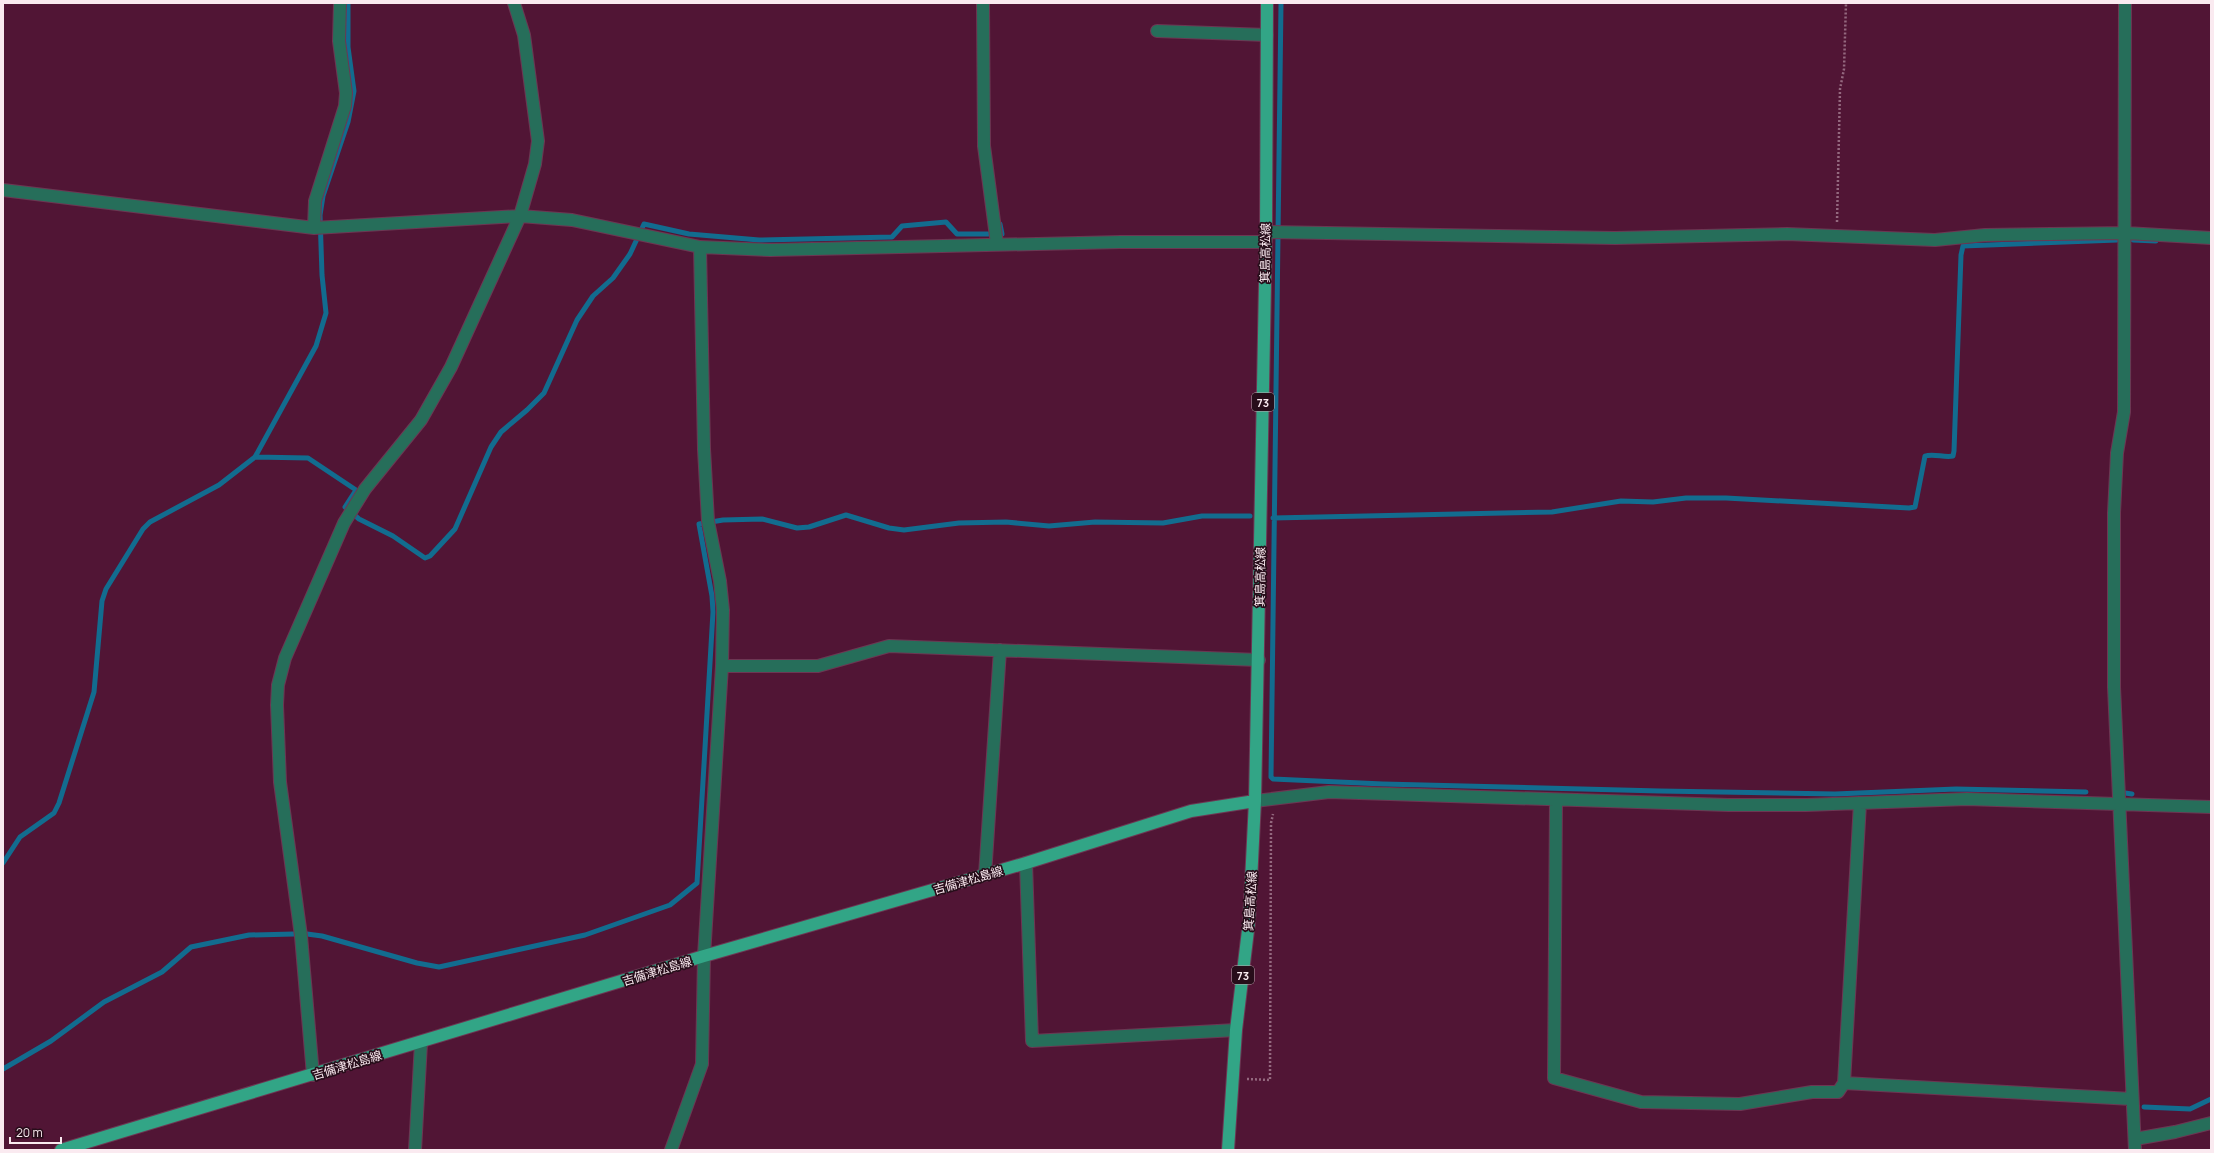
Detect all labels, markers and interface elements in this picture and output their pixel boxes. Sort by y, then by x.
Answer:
street label: 箕島高松線 [1256,223,1274,283]
road number: 73 [1252,393,1274,411]
street label: 箕島高松線 [1251,547,1269,607]
street label: 吉備津松島線 [931,862,1005,898]
street label: 箕島高松線 [1239,870,1261,932]
street label: 吉備津松島線 [620,952,694,990]
road number: 73 [1232,966,1254,984]
street label: 吉備津松島線 [310,1046,384,1084]
scale bar [10,1119,61,1145]
text: 20 m [16,1124,43,1141]

